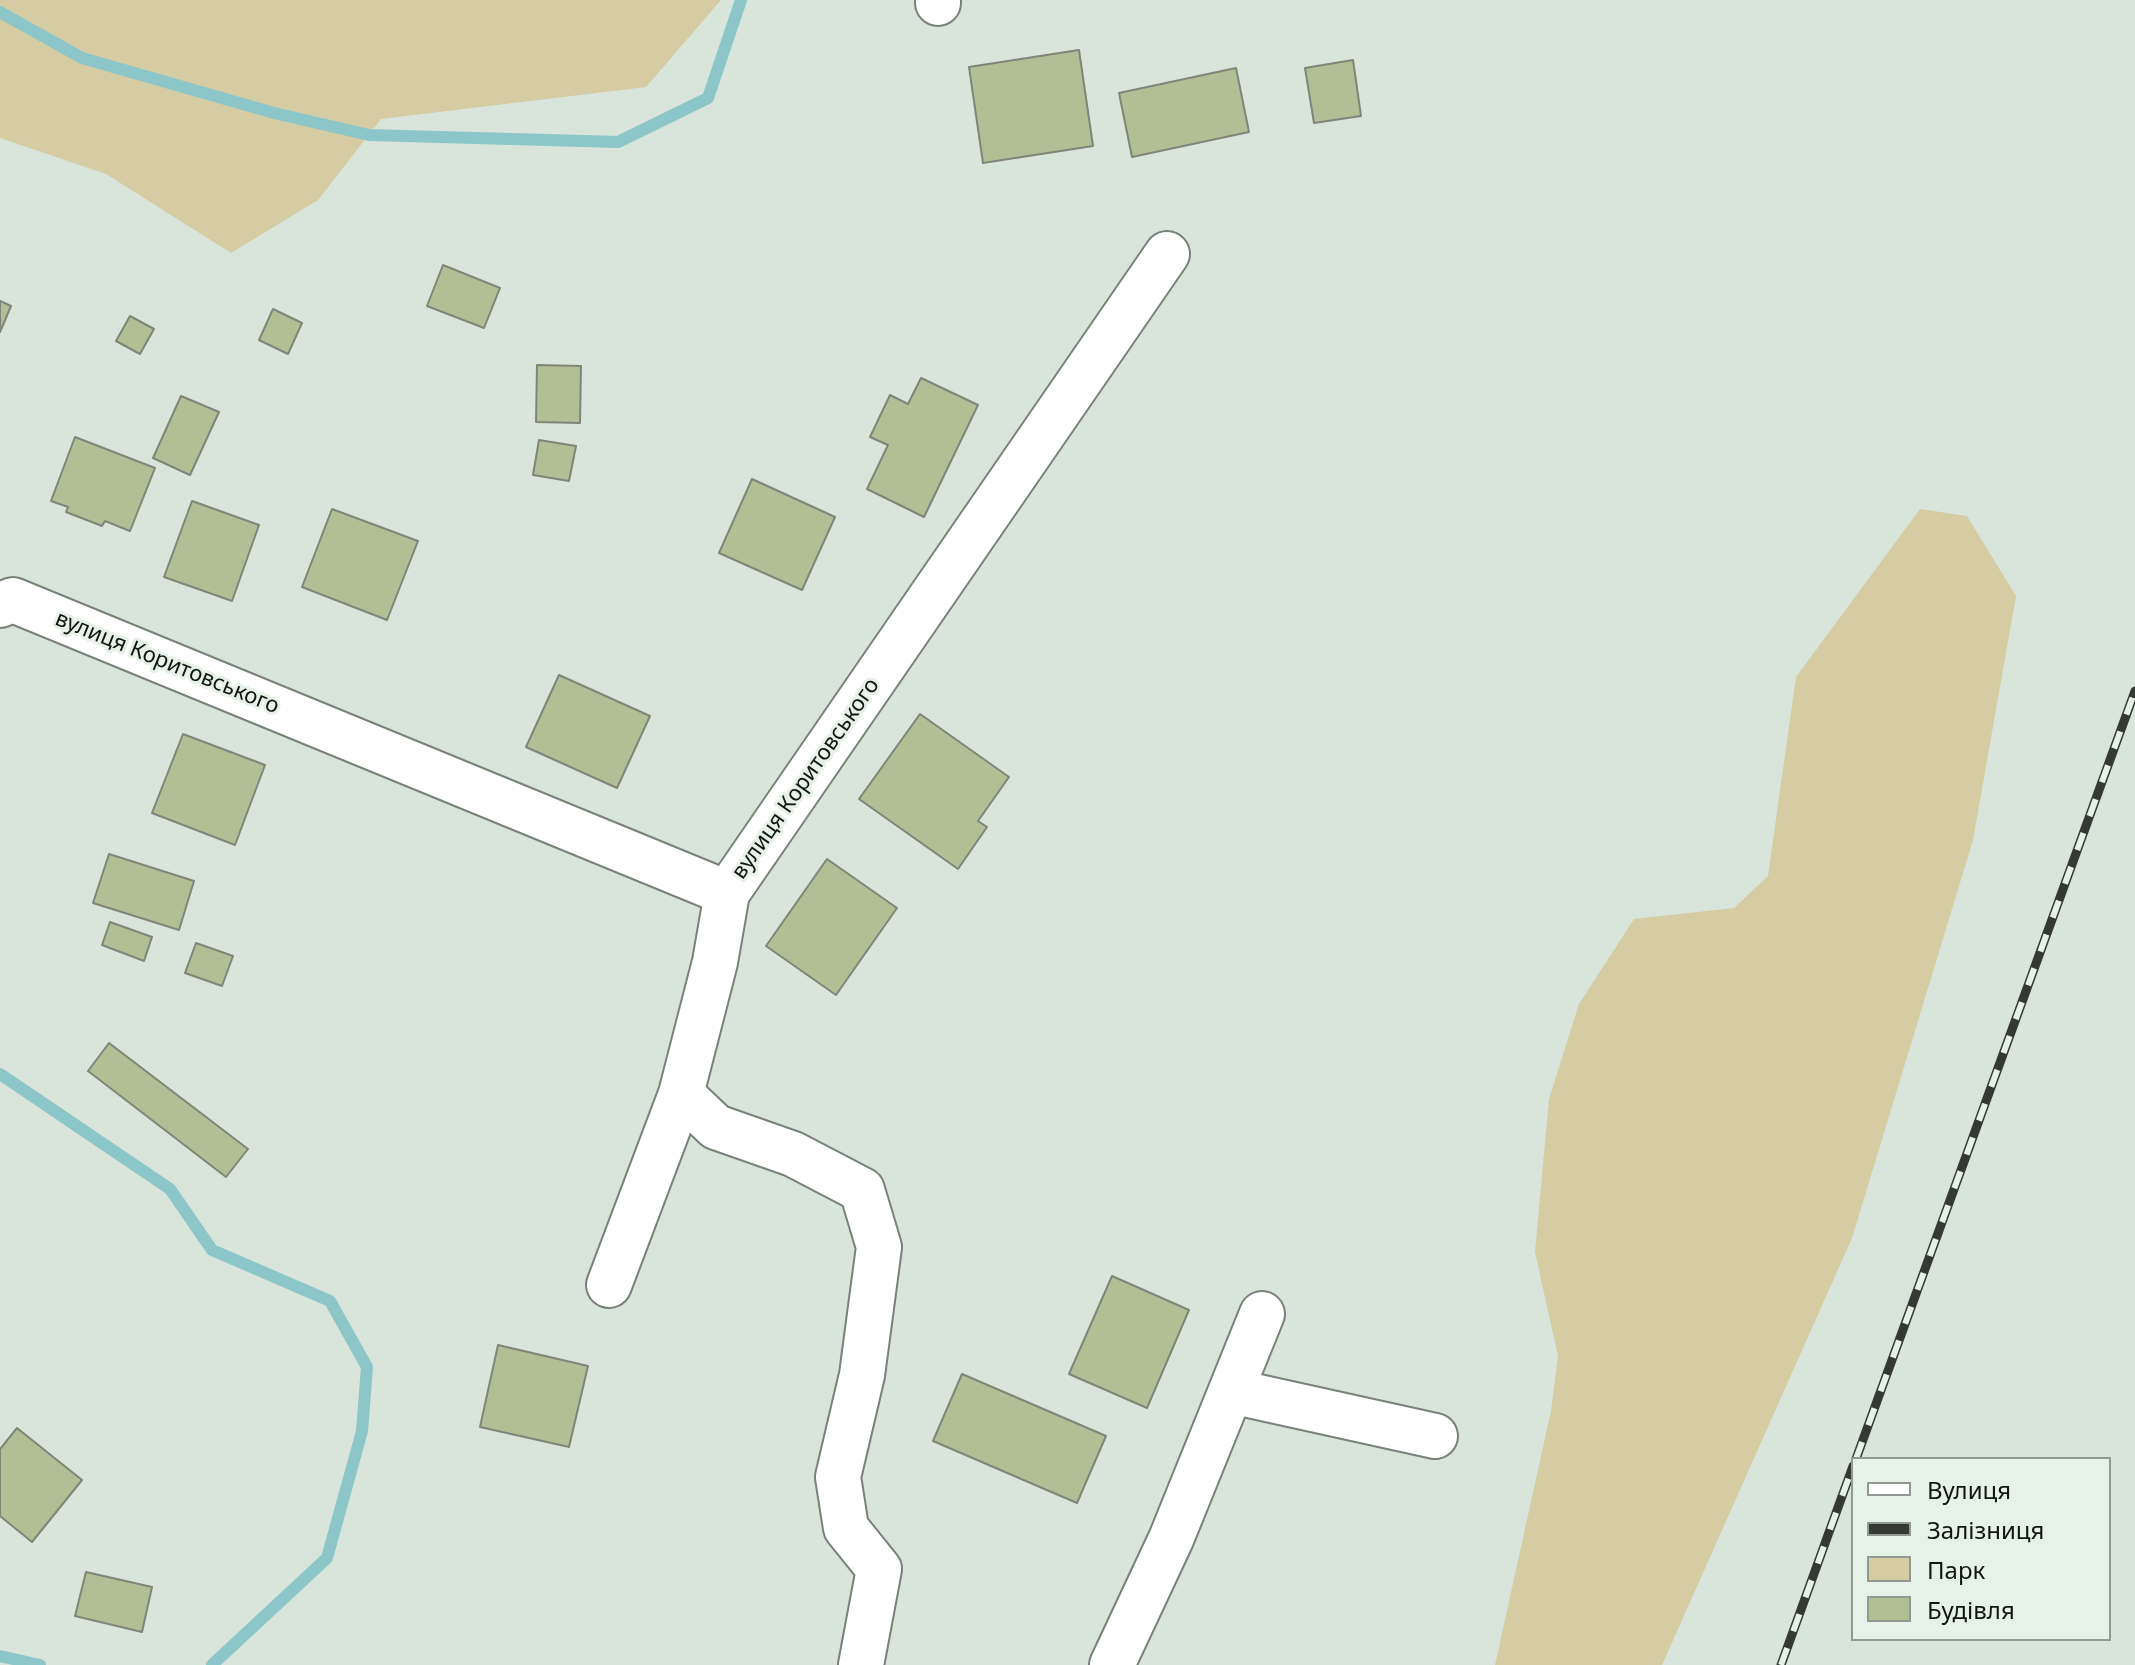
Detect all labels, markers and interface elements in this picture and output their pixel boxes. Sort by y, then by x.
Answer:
street label: вулиця Коритовського [51,606,283,720]
street label: вулиця Коритовського [727,673,885,885]
legend [1851,1457,2111,1641]
text: Вулиця [1927,1473,2011,1506]
text: Залізниця [1927,1513,2044,1546]
text: Парк [1927,1553,1985,1586]
text: Будівля [1927,1593,2015,1626]

